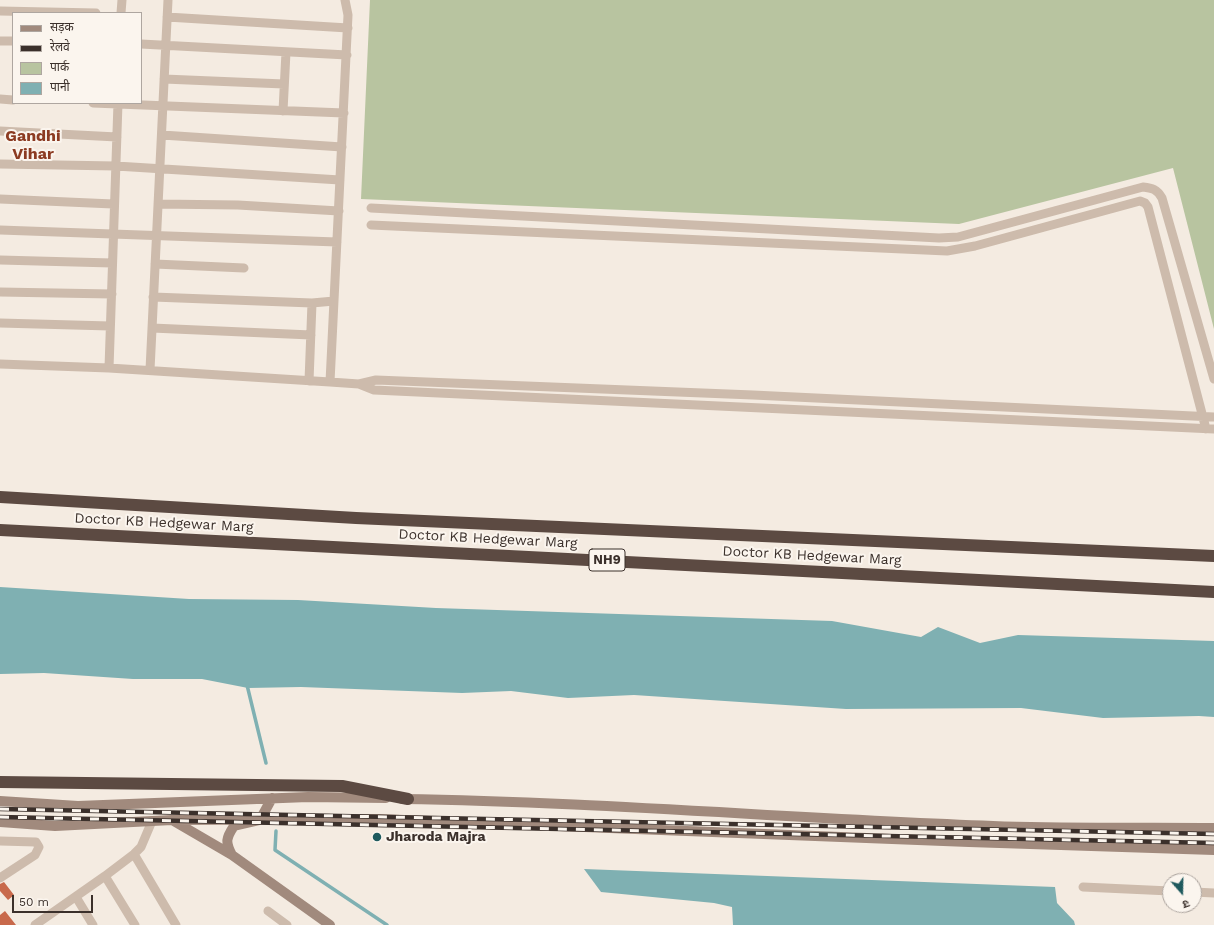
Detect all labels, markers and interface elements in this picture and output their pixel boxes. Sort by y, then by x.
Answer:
legend [12,12,142,104]
text: सड़क [50,20,74,34]
text: रेलवे [50,40,70,54]
text: पार्क [50,60,69,74]
text: पानी [50,80,70,94]
district label: Gandhi Vihar [5,126,61,164]
street label: Doctor KB Hedgewar Marg [74,510,254,536]
street label: Doctor KB Hedgewar Marg [398,526,578,552]
street label: Doctor KB Hedgewar Marg [722,543,902,569]
road number: NH9 [589,549,625,571]
place label: Jharoda Majra [386,829,486,845]
marker: Jharoda Majra [371,831,383,843]
north arrow [1162,873,1202,913]
scale bar [14,887,95,913]
text: 50 m [19,895,49,909]
text: उ [1181,897,1191,911]

